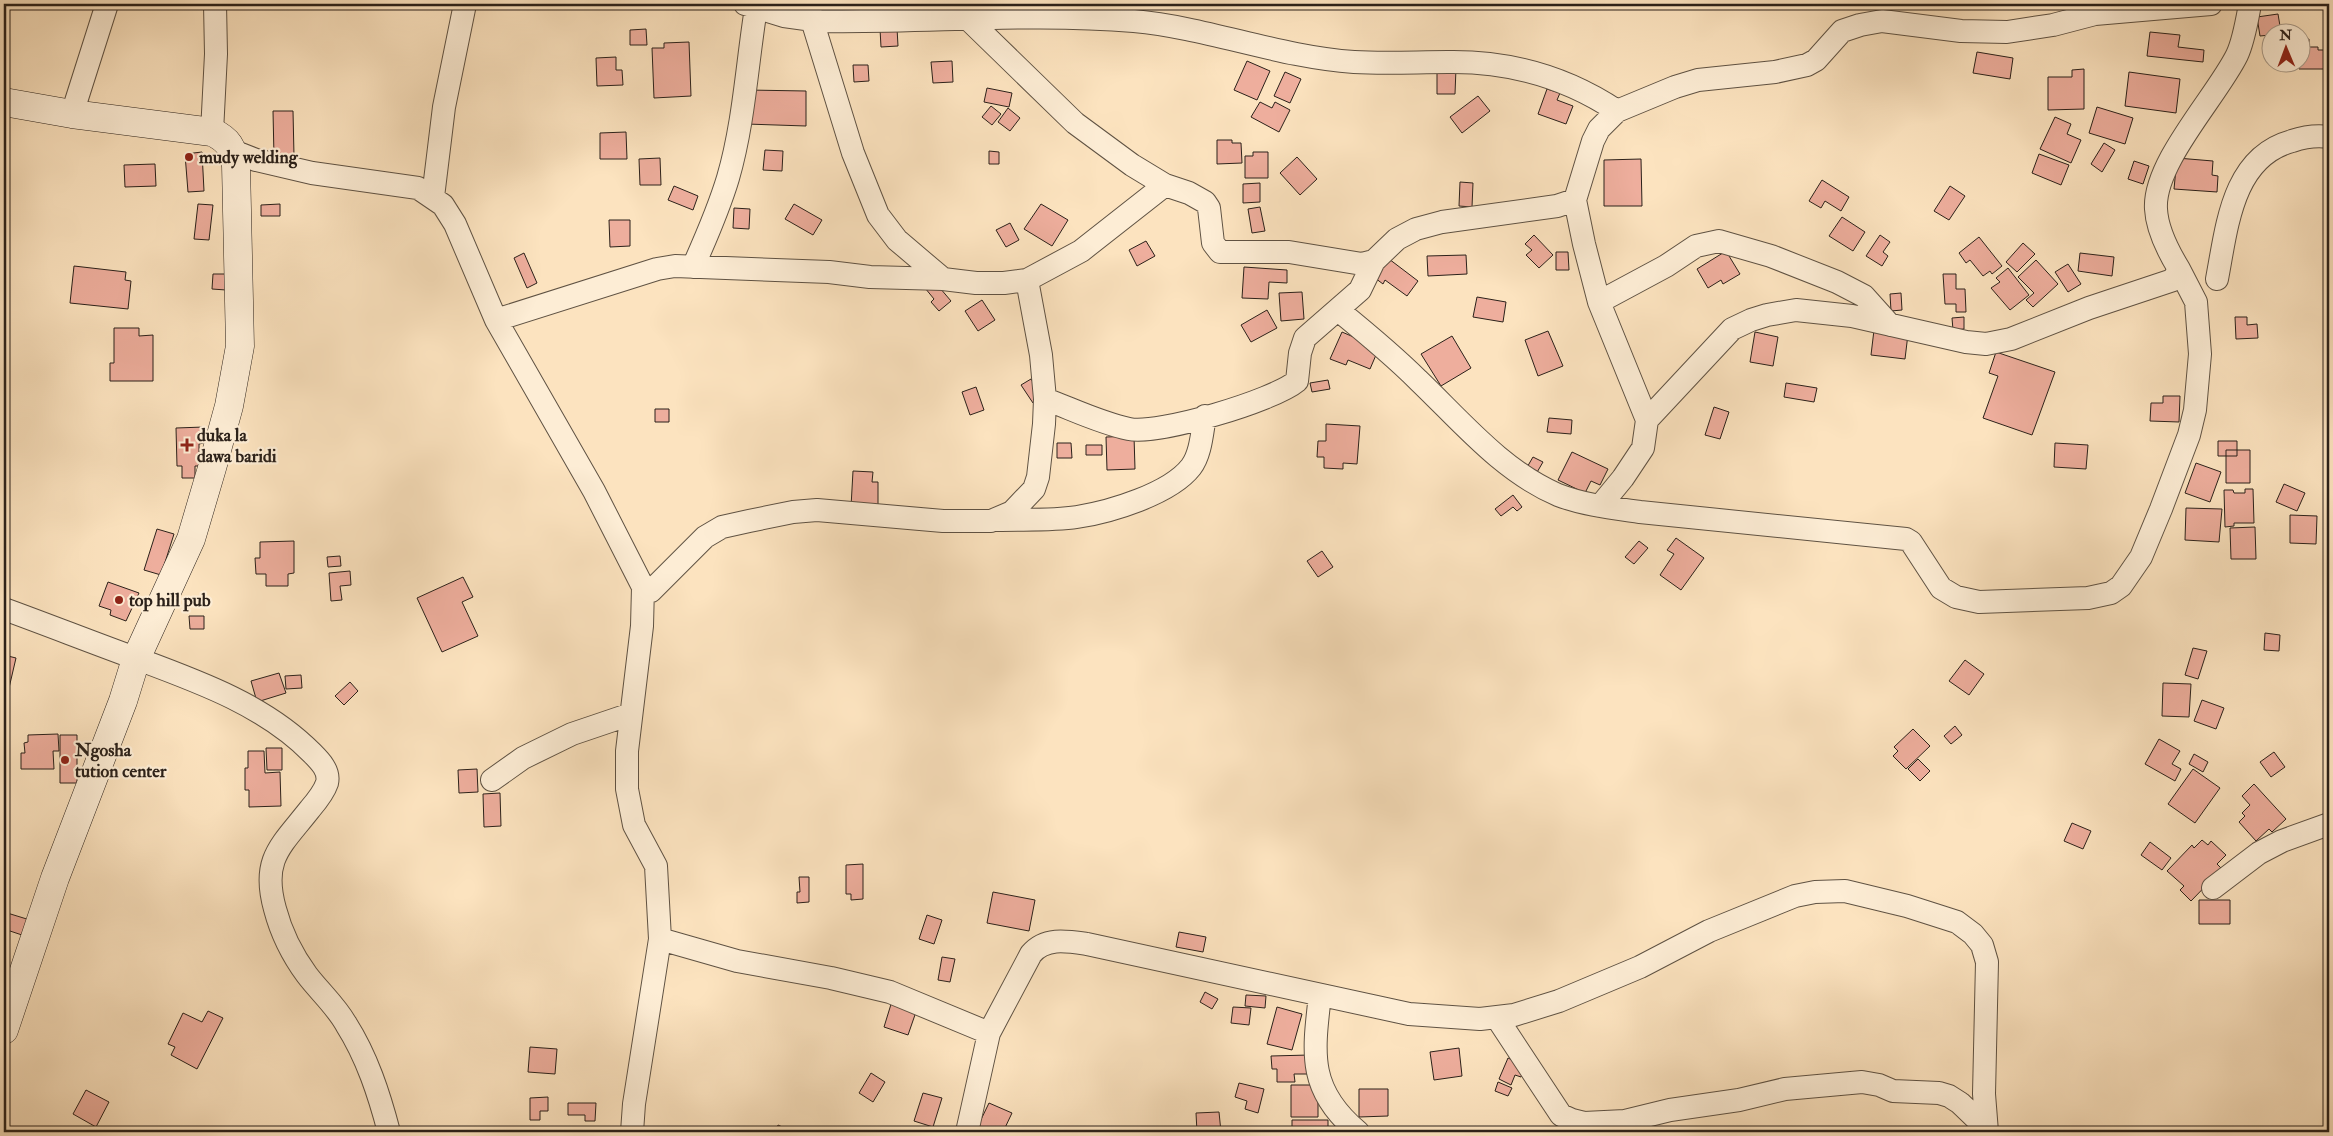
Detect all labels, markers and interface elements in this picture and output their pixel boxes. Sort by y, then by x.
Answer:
north arrow [2260,22,2310,72]
text: N [2278,27,2293,44]
place label: mudy welding [199,146,299,169]
marker: mudy welding [183,151,195,163]
place label: duka la dawa baridi [197,424,277,468]
marker: duka la dawa baridi [181,439,193,451]
place label: top hill pub [129,589,211,612]
marker: top hill pub [113,594,125,606]
place label: Ngosha tution center [74,739,167,783]
marker: Ngosha tution center [59,754,71,766]

